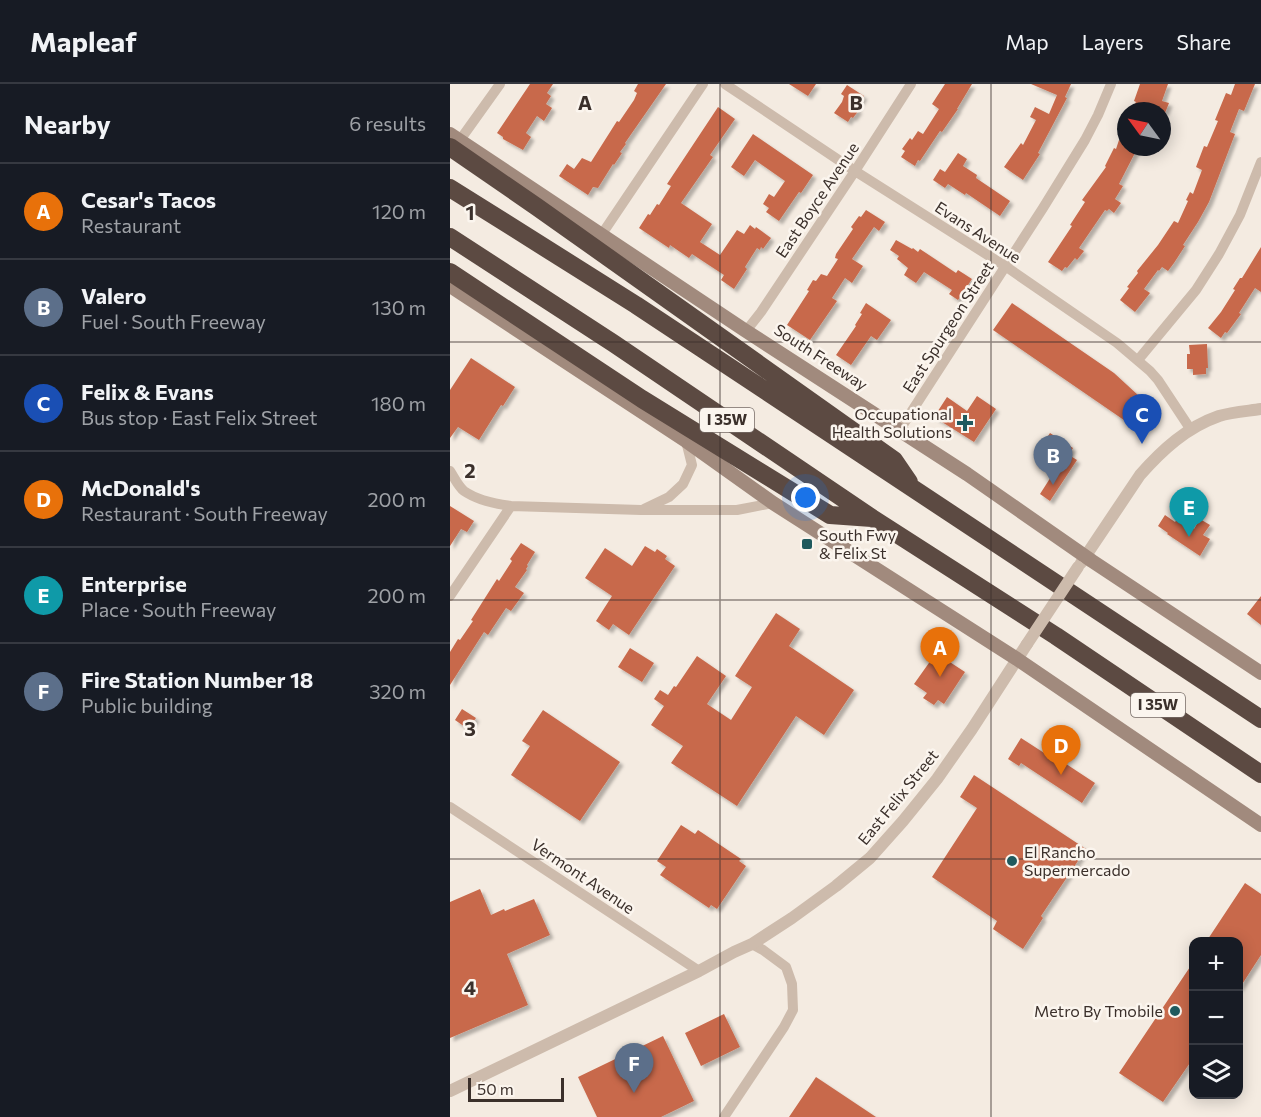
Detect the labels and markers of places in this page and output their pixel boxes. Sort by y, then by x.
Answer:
pin: C [1122,394,1162,444]
place label: Occupational Health Solutions [832,404,952,441]
marker: Occupational Health Solutions [956,414,974,432]
pin: B [1034,436,1072,485]
pin: E [1170,488,1208,537]
place label: South Fwy & Felix St [819,525,896,562]
marker: South Fwy & Felix St [800,537,814,551]
pin: A [920,628,960,677]
pin: D [1042,726,1080,775]
place label: El Rancho Supermercado [1024,842,1130,879]
marker: El Rancho Supermercado [1005,854,1019,868]
place label: Metro By Tmobile [1034,1001,1163,1020]
marker: Metro By Tmobile [1168,1004,1182,1018]
pin: F [614,1044,654,1093]

